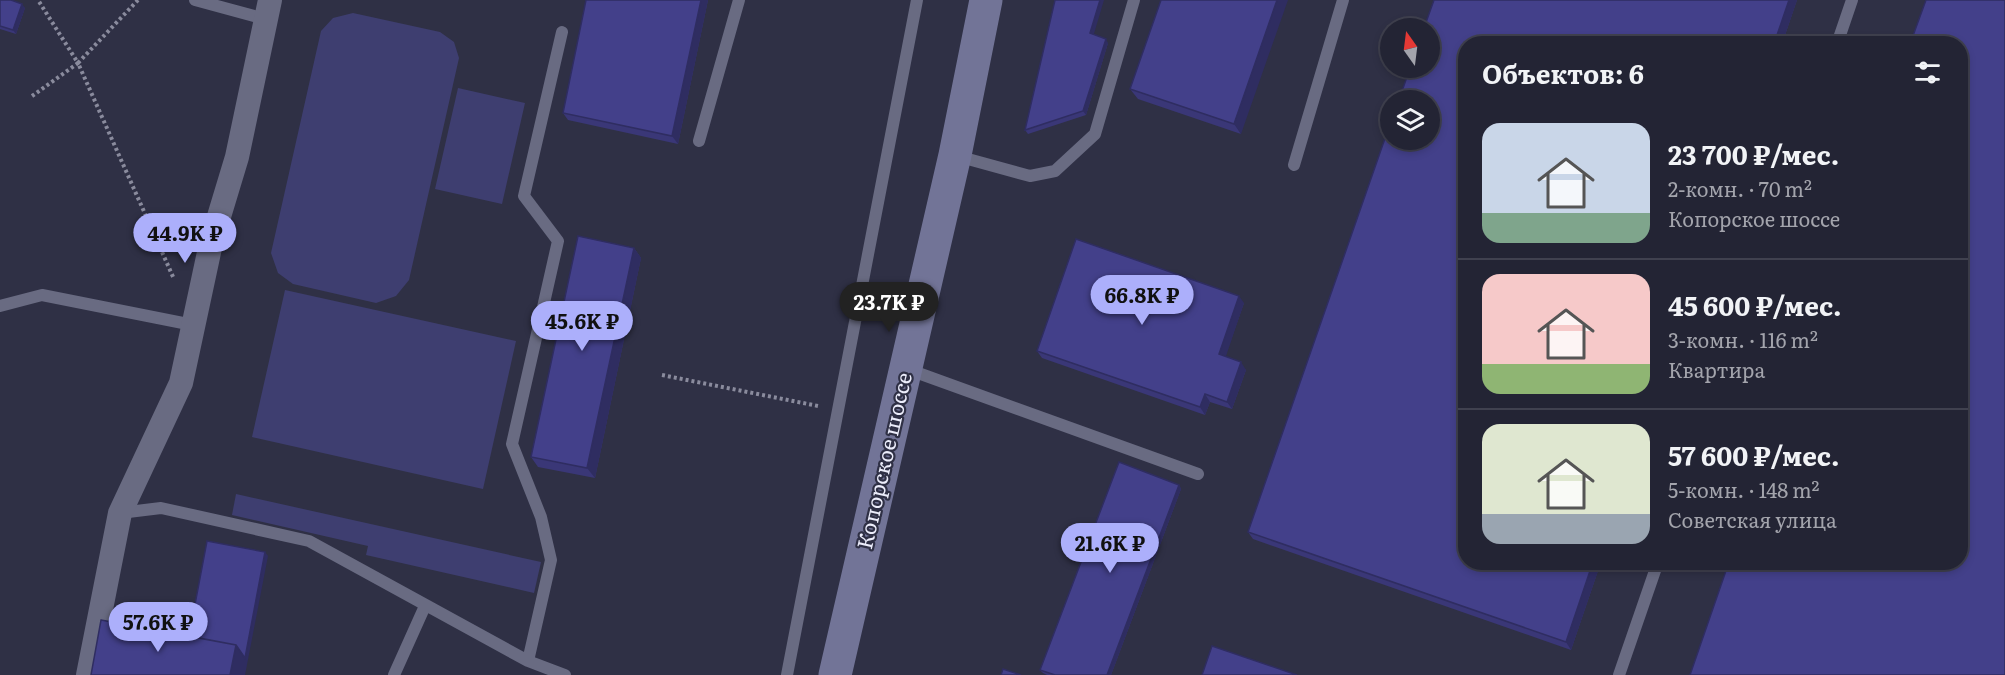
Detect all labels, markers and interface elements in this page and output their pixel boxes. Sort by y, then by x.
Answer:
north arrow [1380,18,1440,78]
map controls [1380,18,1440,150]
text: Объектов: 6 [1482,53,1644,92]
icon: filters [1911,56,1944,89]
button: layers [1380,90,1440,150]
text: 23 700 ₽/мес. [1668,134,1839,173]
icon: home [1530,147,1602,219]
text: 2-комн. · 70 m² [1668,173,1812,203]
text: Копорское шоссе [1668,203,1840,233]
pin: 44.9K ₽ [130,213,240,264]
text: 44.9K ₽ [147,217,223,247]
pin: 66.8K ₽ [1087,275,1197,326]
text: 66.8K ₽ [1105,279,1179,309]
pin: 23.7K ₽ [834,282,944,333]
text: 45 600 ₽/мес. [1668,285,1842,324]
text: 23.7K ₽ [854,286,924,316]
icon: home [1530,298,1602,370]
pin: 45.6K ₽ [527,301,637,352]
text: 45.6K ₽ [545,305,619,335]
text: 3-комн. · 116 m² [1668,324,1818,354]
text: Квартира [1668,354,1765,384]
street label: Копорское шоссе [847,369,918,552]
text: 57 600 ₽/мес. [1668,435,1840,474]
icon: home [1530,448,1602,520]
text: 5-комн. · 148 m² [1668,474,1820,504]
text: Советская улица [1668,504,1837,534]
pin: 21.6K ₽ [1055,523,1165,574]
text: 21.6K ₽ [1075,527,1145,557]
pin: 57.6K ₽ [103,602,213,653]
text: 57.6K ₽ [123,606,193,636]

